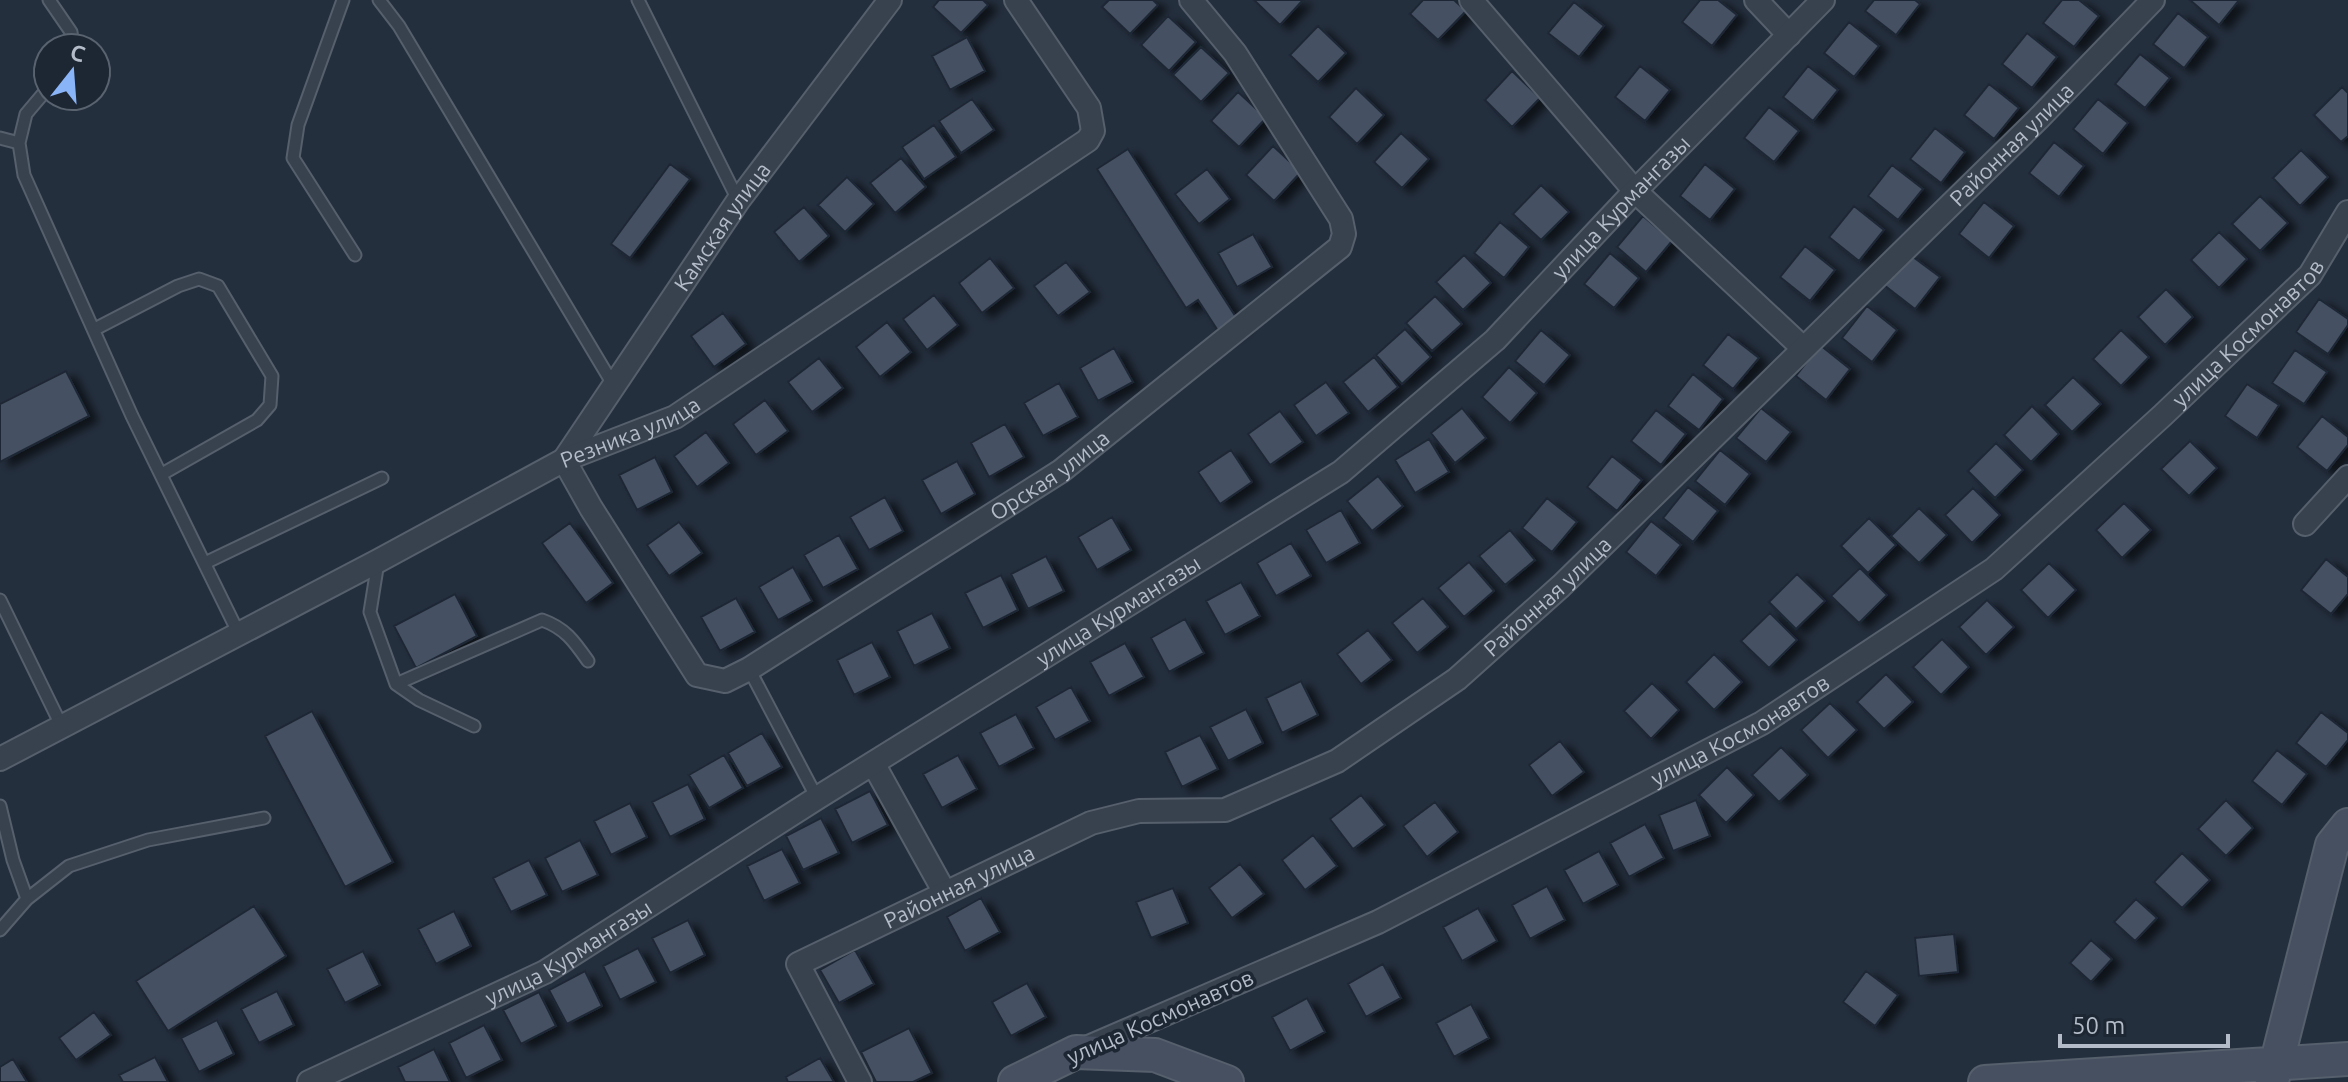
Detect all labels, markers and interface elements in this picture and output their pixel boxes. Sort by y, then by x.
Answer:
north arrow [32,32,112,112]
text: С [68,38,88,66]
street label: Районная улица [1944,77,2078,211]
street label: улица Курмангазы [1546,130,1695,284]
street label: Камская улица [668,157,775,295]
street label: улица Космонавтов [2167,255,2328,412]
street label: Резника улица [557,391,704,472]
street label: Орская улица [985,424,1114,525]
street label: Районная улица [1478,531,1616,661]
street label: улица Курмангазы [1031,550,1205,671]
street label: улица Космонавтов [1646,669,1834,790]
street label: Районная улица [879,839,1038,933]
street label: улица Курмангазы [481,894,656,1010]
street label: улица Космонавтов [1063,964,1257,1069]
scale bar [2060,998,2228,1048]
text: 50 m [2072,1012,2125,1039]

